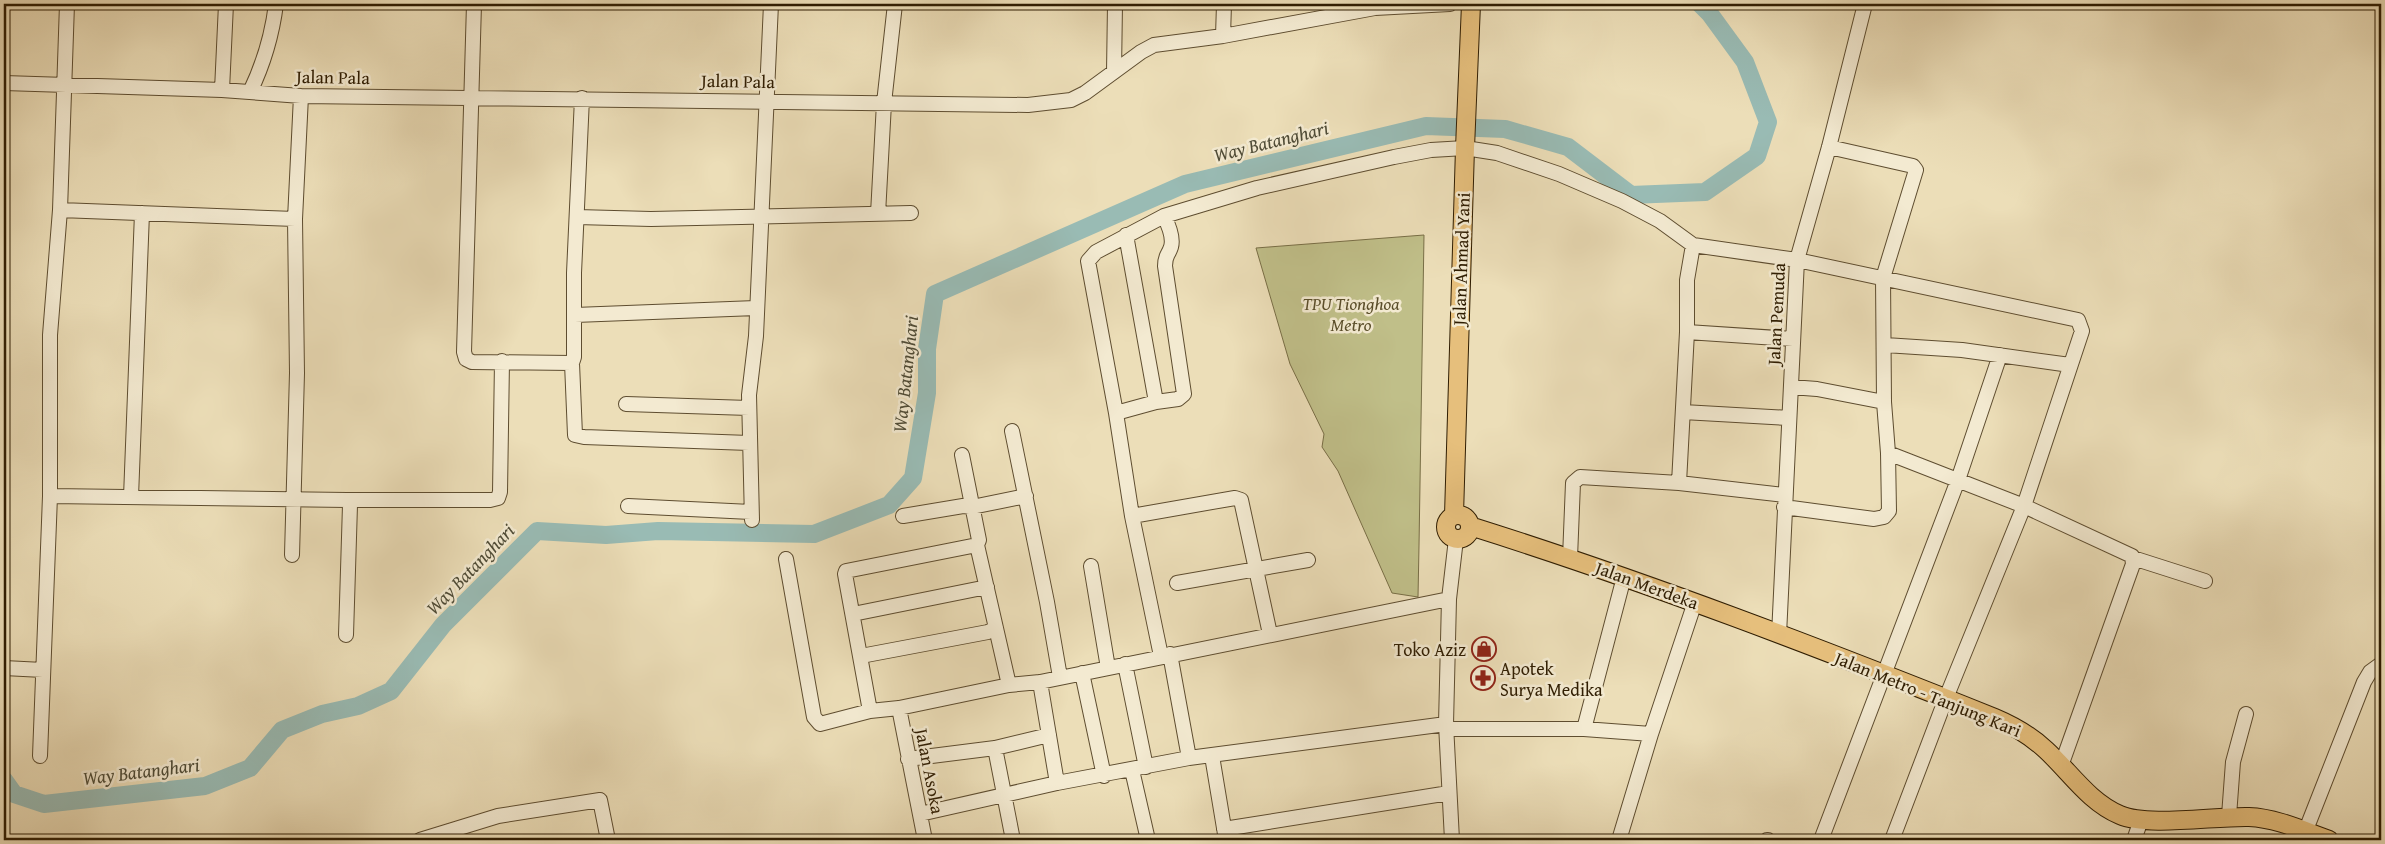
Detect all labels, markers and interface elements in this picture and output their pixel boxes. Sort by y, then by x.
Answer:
street label: Jalan Pala [294,63,370,91]
street label: Jalan Pala [699,67,775,95]
water label: Way Batanghari [1211,113,1331,169]
street label: Jalan Ahmad Yani [1445,192,1477,328]
street label: Jalan Pemuda [1760,262,1792,368]
park label: TPU Tionghoa Metro [1303,290,1400,338]
water label: Way Batanghari [885,314,925,434]
water label: Way Batanghari [419,517,521,621]
street label: Jalan Merdeka [1590,553,1703,616]
place label: Toko Aziz [1394,636,1466,663]
shop icon: Toko Aziz [1471,636,1497,662]
street label: Jalan Metro - Tanjung Kari [1829,643,2025,744]
place label: Apotek Surya Medika [1500,655,1603,703]
pharmacy icon: Apotek Surya Medika [1470,665,1496,691]
street label: Jalan Asoka [908,724,952,817]
water label: Way Batanghari [81,750,201,792]

